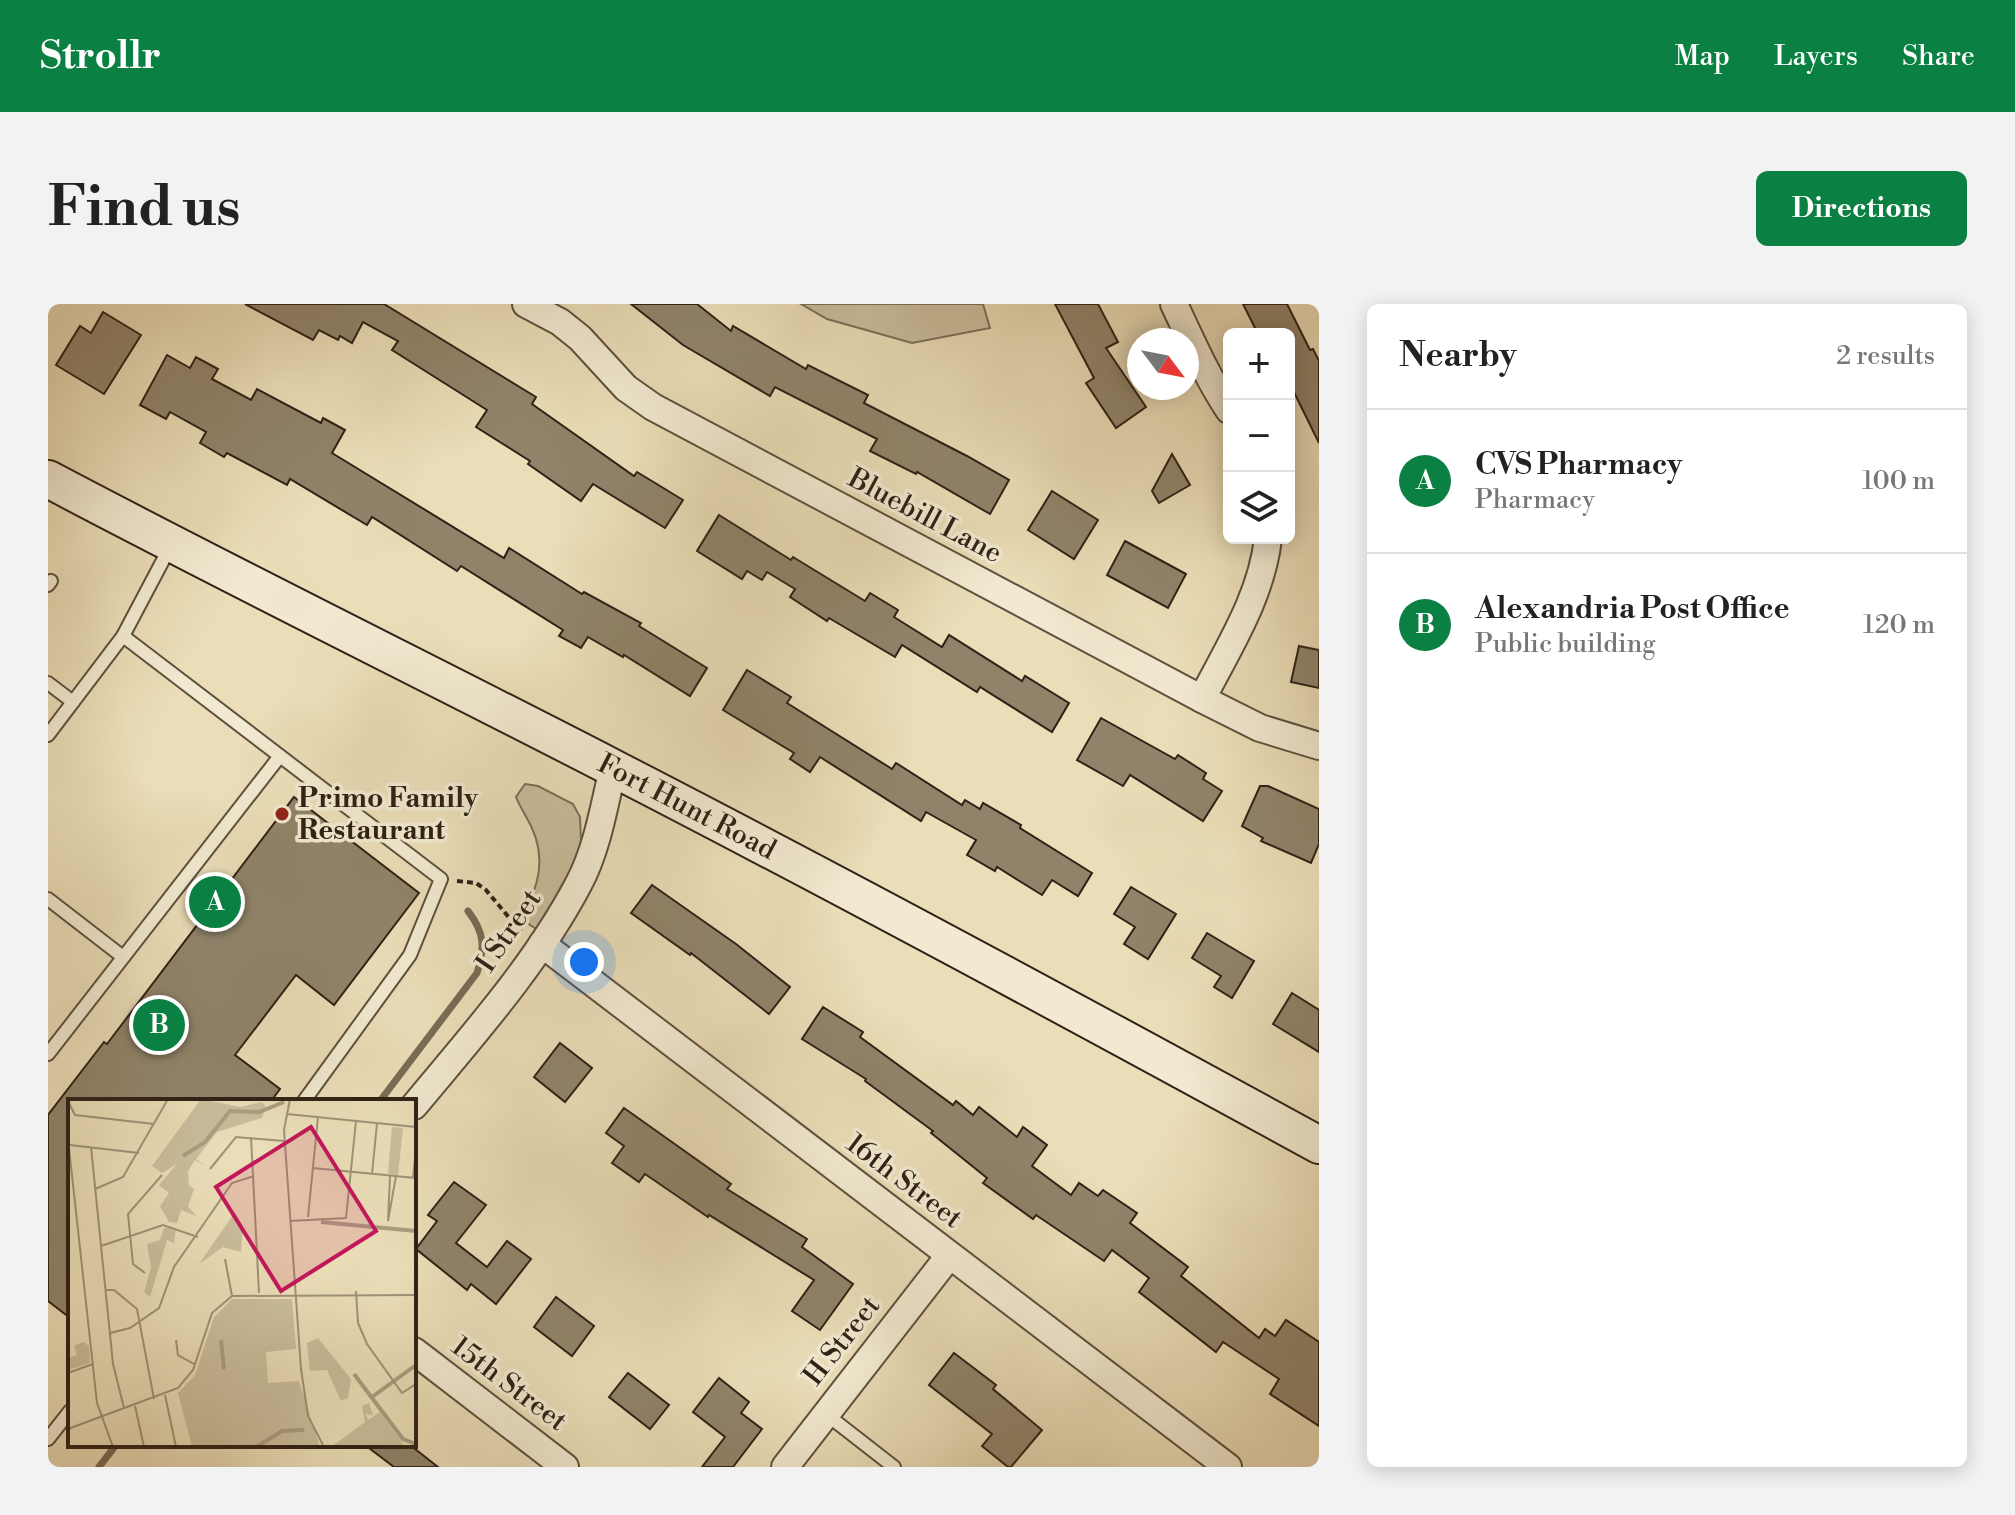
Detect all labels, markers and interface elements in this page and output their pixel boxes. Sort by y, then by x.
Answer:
text: Strollr [40,33,161,80]
text: Map [1675,39,1730,74]
text: Layers [1774,39,1858,74]
text: Share [1902,39,1975,74]
button: Directions [1756,171,1967,246]
text: Find us [48,173,241,243]
north arrow [1127,328,1199,400]
map controls [1223,328,1295,544]
button: + [1223,328,1295,400]
text: Nearby [1399,335,1517,377]
text: 2 results [1836,340,1935,372]
button: − [1223,400,1295,472]
text: CVS Pharmacy [1475,446,1682,484]
street label: Bluebill Lane [841,460,1008,571]
text: A [1416,465,1434,497]
text: 100 m [1862,465,1935,497]
button: layers [1223,472,1295,544]
text: Pharmacy [1475,484,1595,516]
text: Alexandria Post Office [1475,590,1790,628]
text: B [1415,609,1435,641]
text: 120 m [1863,609,1935,641]
text: Public building [1475,628,1656,660]
street label: Fort Hunt Road [592,746,782,867]
place label: Primo Family Restaurant [298,781,479,848]
marker: Primo Family Restaurant [273,805,291,823]
pin: A [189,872,241,932]
street label: I Street [469,883,549,979]
your location [564,942,604,982]
pin: B [133,995,185,1055]
inset map [68,1099,416,1447]
street label: 16th Street [839,1126,969,1236]
street label: H Street [796,1289,888,1393]
street label: 15th Street [444,1329,574,1439]

